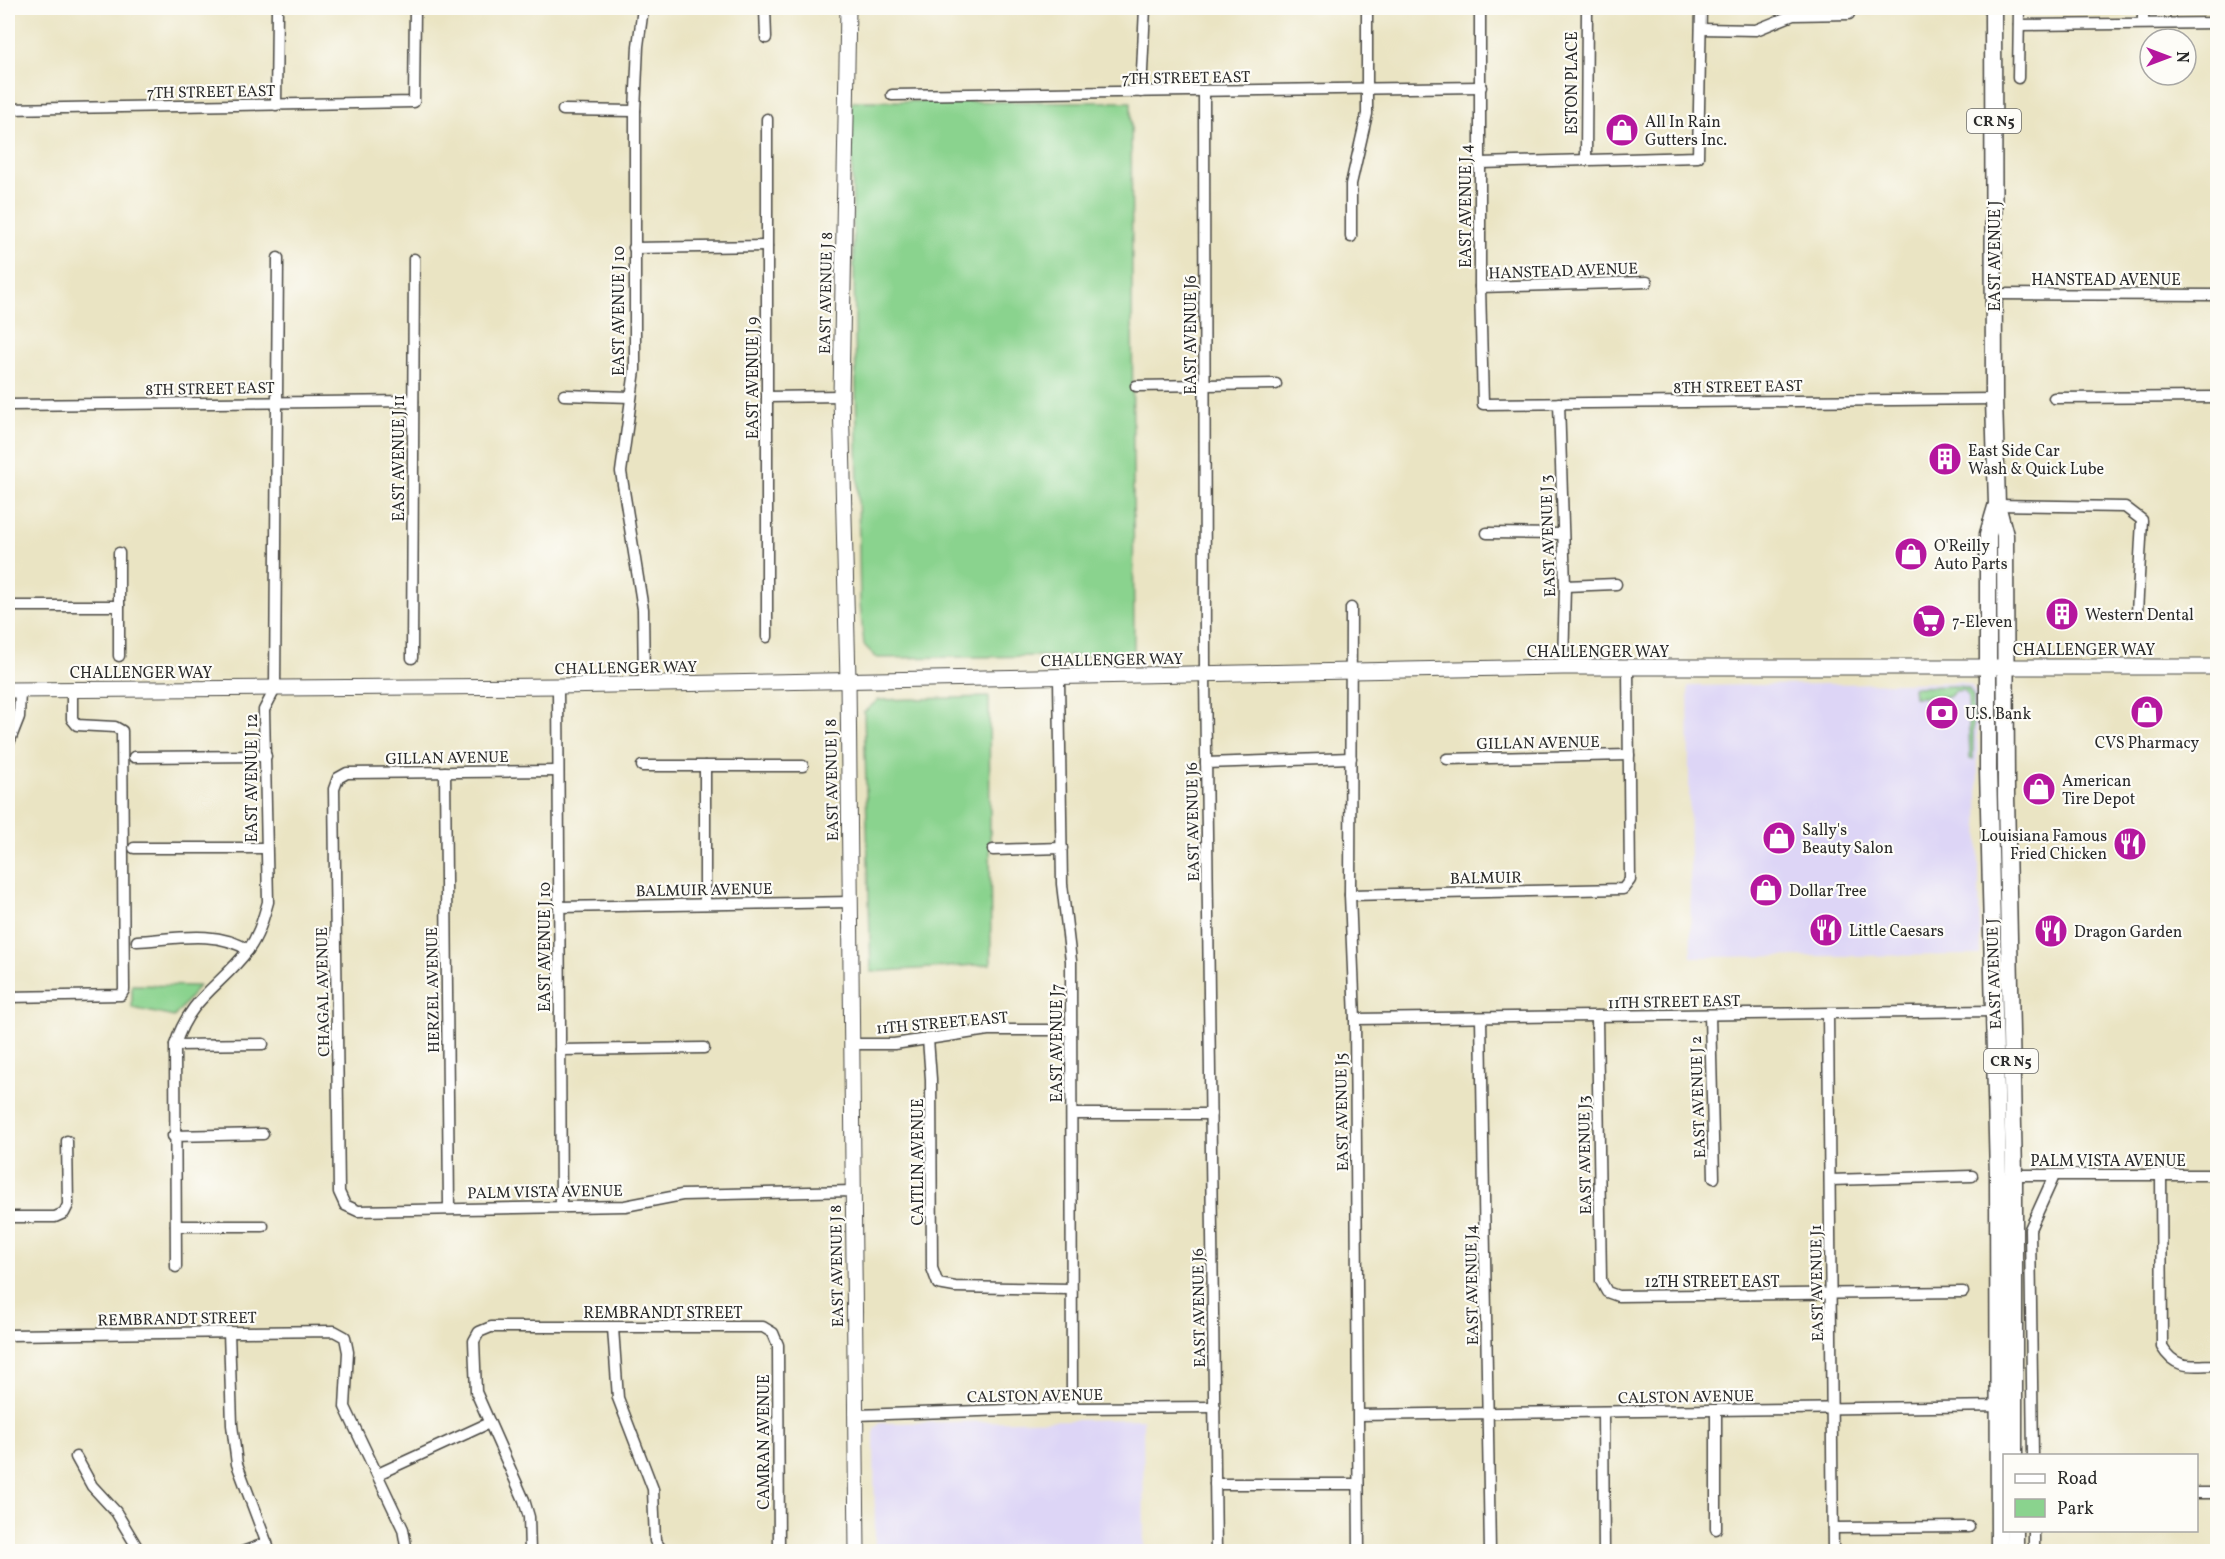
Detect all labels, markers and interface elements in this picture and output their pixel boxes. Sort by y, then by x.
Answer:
north arrow [2138,27,2198,87]
street label: ESTON PLACE [1562,31,1584,135]
text: N [2170,51,2192,63]
street label: 7TH STREET EAST [1122,67,1251,91]
street label: 7TH STREET EAST [147,81,276,105]
road number: CR N5 [1967,109,2021,133]
shop icon: All In Rain Gutters Inc. [1604,112,1640,148]
place label: All In Rain Gutters Inc. [1645,112,1727,152]
street label: EAST AVENUE J 4 [1456,144,1478,268]
street label: EAST AVENUE J [1985,200,2007,312]
street label: EAST AVENUE J 8 [815,232,839,354]
street label: EAST AVENUE J 10 [609,246,631,376]
street label: HANSTEAD AVENUE [1488,258,1638,286]
street label: HANSTEAD AVENUE [2031,270,2181,292]
street label: EAST AVENUE J6 [1181,275,1203,395]
street label: EAST AVENUE J 9 [743,317,765,439]
street label: 8TH STREET EAST [1673,376,1803,400]
street label: 8TH STREET EAST [145,378,275,402]
street label: EAST AVENUE J 11 [389,395,411,521]
building icon: East Side Car Wash & Quick Lube [1927,441,1963,477]
place label: East Side Car Wash & Quick Lube [1968,441,2104,481]
street label: EAST AVENUE J 3 [1536,474,1562,598]
shop icon: O'Reilly Auto Parts [1893,536,1929,572]
place label: O'Reilly Auto Parts [1934,536,2008,576]
building icon: Western Dental [2044,596,2080,632]
supermarket icon: 7-Eleven [1911,603,1947,639]
place label: Western Dental [2085,605,2194,627]
place label: 7-Eleven [1952,612,2013,634]
street label: CHALLENGER WAY [2013,640,2155,662]
street label: CHALLENGER WAY [1527,642,1669,664]
street label: CHALLENGER WAY [1041,649,1184,673]
street label: CHALLENGER WAY [555,657,698,681]
street label: CHALLENGER WAY [70,663,212,685]
shop icon: CVS Pharmacy [2129,694,2165,730]
bank icon: U.S. Bank [1924,695,1960,731]
place label: U.S. Bank [1965,704,2031,726]
street label: EAST AVENUE J 12 [242,713,264,843]
street label: EAST AVENUE J 8 [821,719,845,841]
street label: GILLAN AVENUE [1476,732,1600,756]
place label: CVS Pharmacy [2095,733,2200,755]
street label: GILLAN AVENUE [385,747,509,771]
street label: EAST AVENUE J6 [1182,762,1206,882]
shop icon: American Tire Depot [2021,771,2057,807]
place label: American Tire Depot [2062,771,2136,811]
shop icon: Sally's Beauty Salon [1761,820,1797,856]
place label: Sally's Beauty Salon [1802,820,1893,860]
place label: Louisiana Famous Fried Chicken [1981,826,2107,866]
restaurant icon: Louisiana Famous Fried Chicken [2112,826,2148,862]
street label: BALMUIR [1450,867,1522,891]
shop icon: Dollar Tree [1748,872,1784,908]
street label: BALMUIR AVENUE [635,879,773,903]
place label: Dollar Tree [1789,881,1867,903]
street label: EAST AVENUE J 10 [535,882,557,1012]
restaurant icon: Little Caesars [1808,912,1844,948]
restaurant icon: Dragon Garden [2033,913,2069,949]
street label: EAST AVENUE J [1982,918,2008,1030]
place label: Little Caesars [1849,921,1944,943]
place label: Dragon Garden [2074,922,2182,944]
street label: CHAGAL AVENUE [312,927,336,1057]
street label: HERZEL AVENUE [422,927,446,1053]
street label: EAST AVENUE J7 [1047,983,1069,1102]
street label: 11TH STREET EAST [1608,991,1741,1015]
street label: 11TH STREET EAST [875,1007,1009,1041]
street label: EAST AVENUE J 2 [1686,1035,1712,1159]
road number: CR N5 [1984,1049,2038,1073]
street label: EAST AVENUE J5 [1331,1052,1355,1172]
street label: EAST AVENUE J3 [1574,1095,1598,1215]
street label: CAITLIN AVENUE [908,1098,930,1226]
street label: PALM VISTA AVENUE [2030,1151,2186,1173]
street label: PALM VISTA AVENUE [467,1181,623,1205]
street label: EAST AVENUE J 8 [826,1205,850,1327]
street label: EAST AVENUE J4 [1461,1224,1485,1346]
street label: EAST AVENUE J1 [1806,1224,1830,1342]
street label: EAST AVENUE J6 [1188,1248,1212,1368]
street label: 12TH STREET EAST [1644,1272,1780,1294]
street label: REMBRANDT STREET [583,1303,743,1325]
street label: REMBRANDT STREET [97,1308,257,1332]
street label: CAMRAN AVENUE [754,1374,776,1510]
street label: CALSTON AVENUE [967,1385,1103,1409]
street label: CALSTON AVENUE [1618,1386,1754,1410]
legend [2003,1454,2198,1532]
text: Road [2057,1467,2098,1492]
text: Park [2057,1497,2094,1522]

